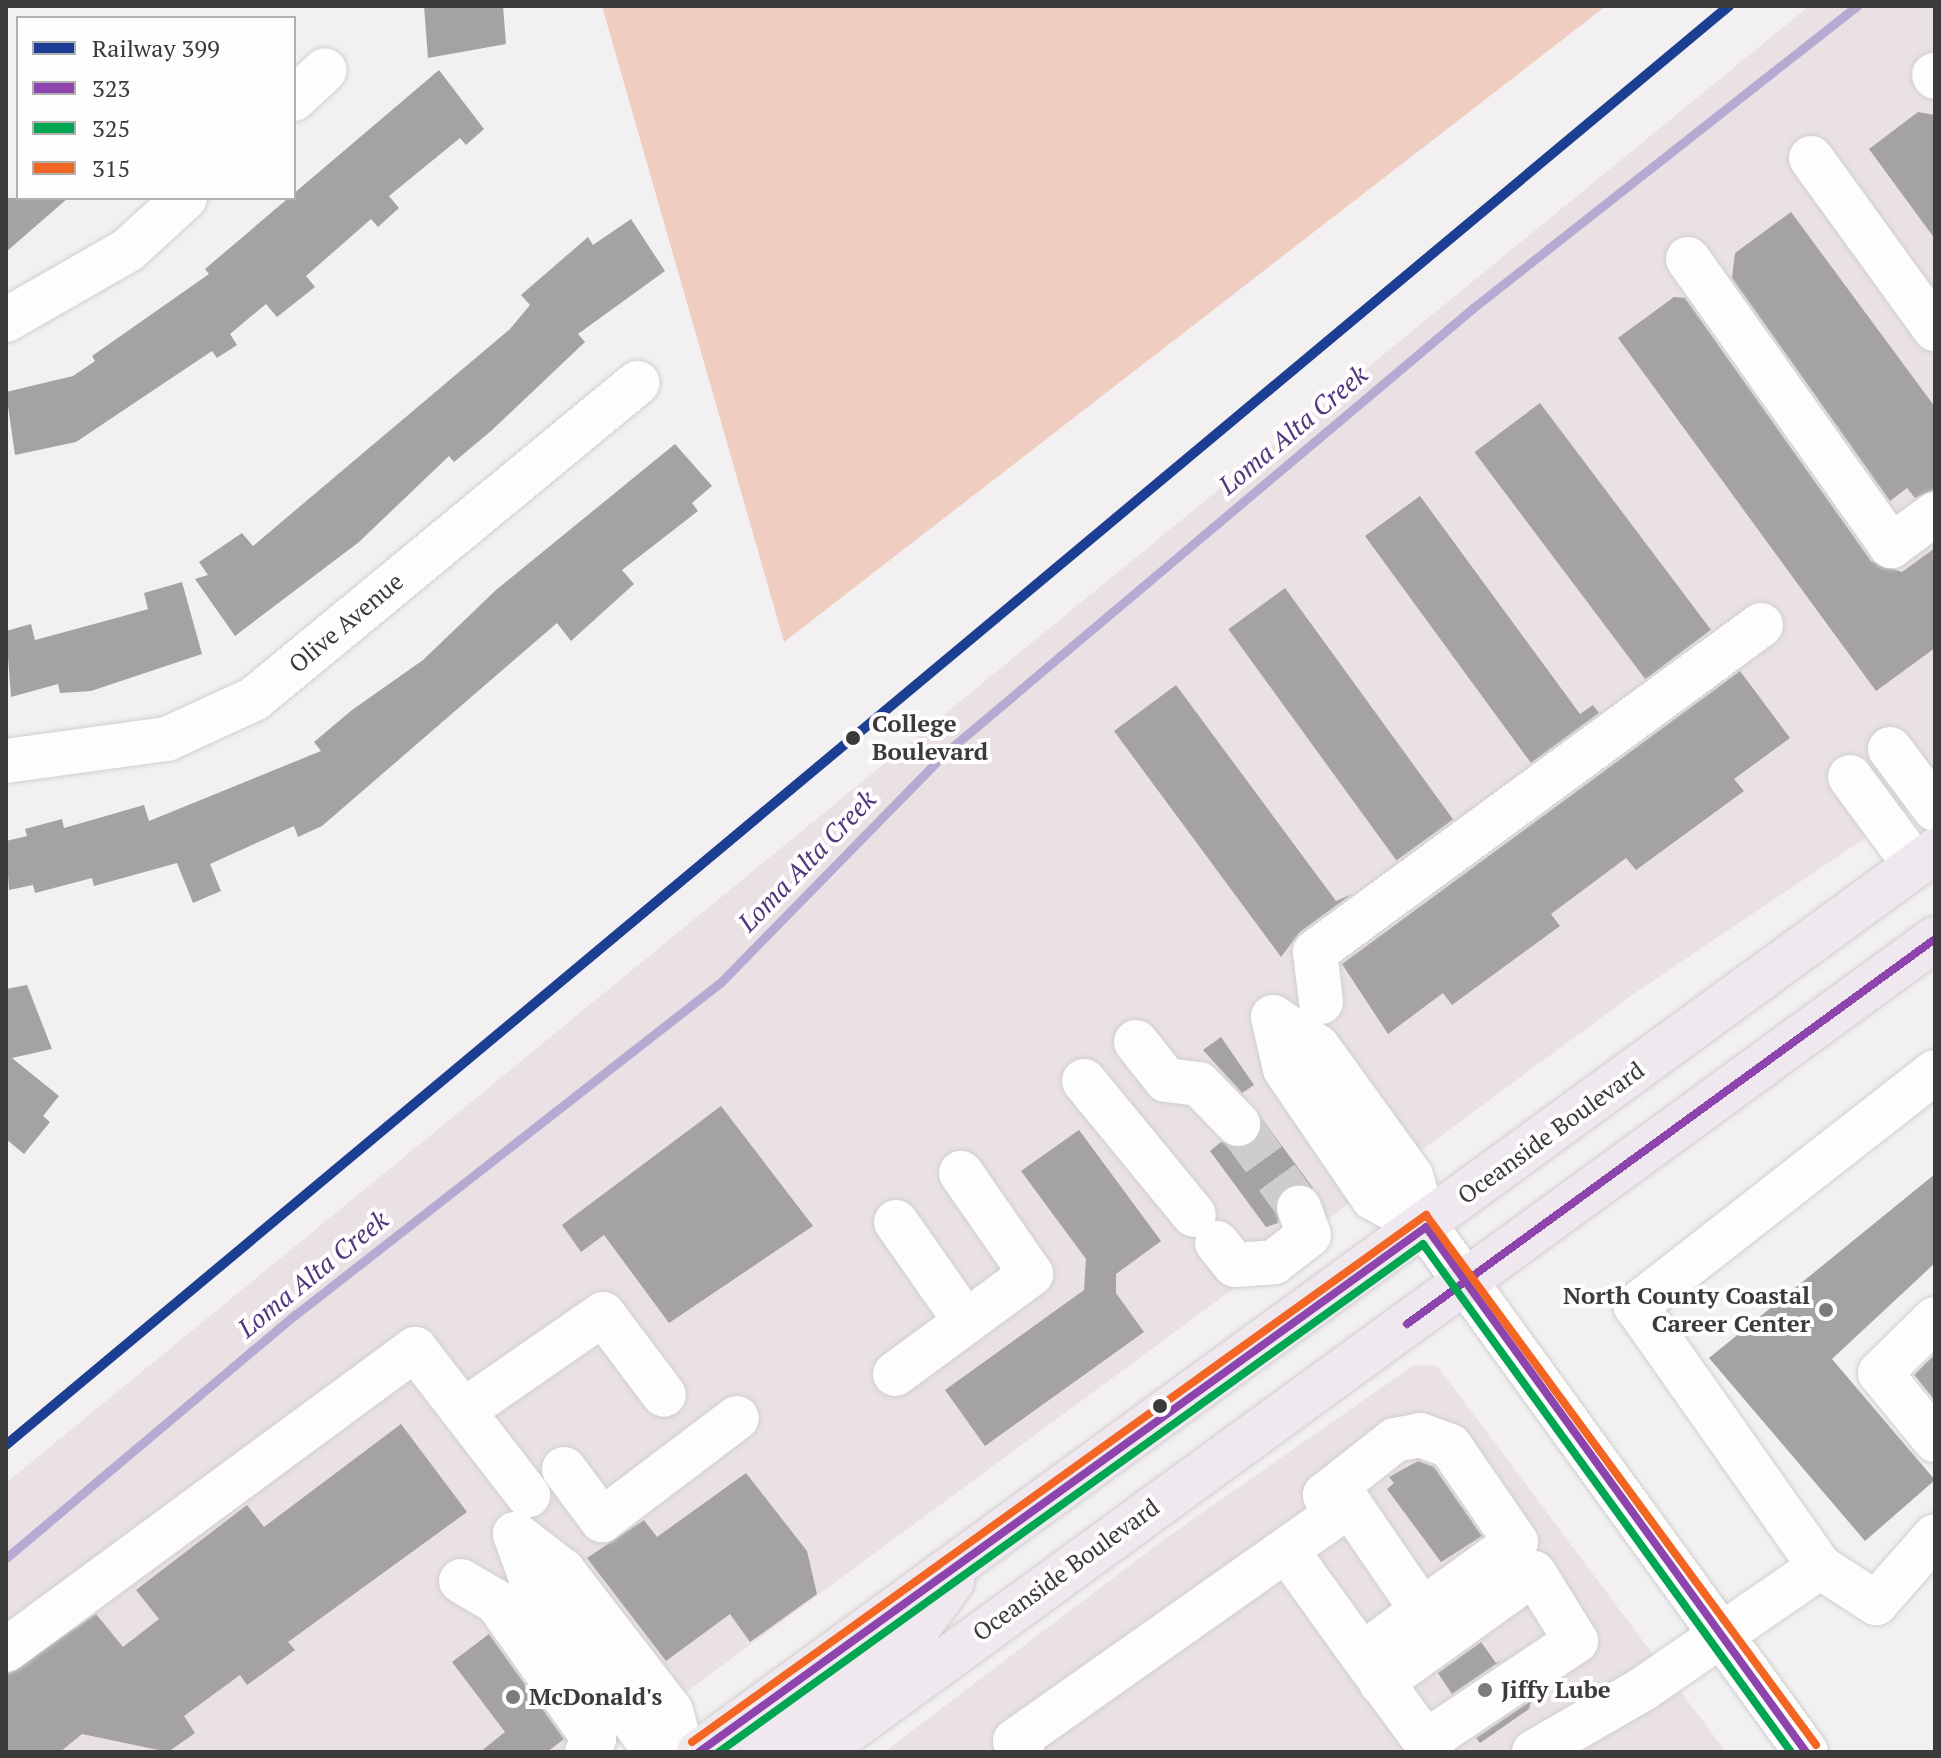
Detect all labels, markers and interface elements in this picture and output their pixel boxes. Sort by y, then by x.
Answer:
legend [16,16,296,200]
text: Railway 399 [92,32,220,64]
text: 323 [92,72,130,104]
text: 325 [92,112,130,144]
text: 315 [92,152,130,184]
water label: Loma Alta Creek [1212,359,1374,501]
street label: Olive Avenue [283,567,409,679]
place label: College Boulevard [872,710,988,766]
marker: College Boulevard [841,726,865,750]
water label: Loma Alta Creek [732,784,882,938]
street label: Oceanside Boulevard [1452,1056,1650,1210]
water label: Loma Alta Creek [231,1204,395,1344]
place label: North County Coastal Career Center [1563,1282,1810,1338]
marker: North County Coastal Career Center [1817,1301,1835,1319]
unlabelled marker [1152,1398,1168,1414]
street label: Oceanside Boulevard [967,1493,1165,1647]
place label: Jiffy Lube [1501,1676,1611,1704]
marker: Jiffy Lube [1476,1681,1494,1699]
place label: McDonald's [529,1683,662,1711]
marker: McDonald's [504,1688,522,1706]

